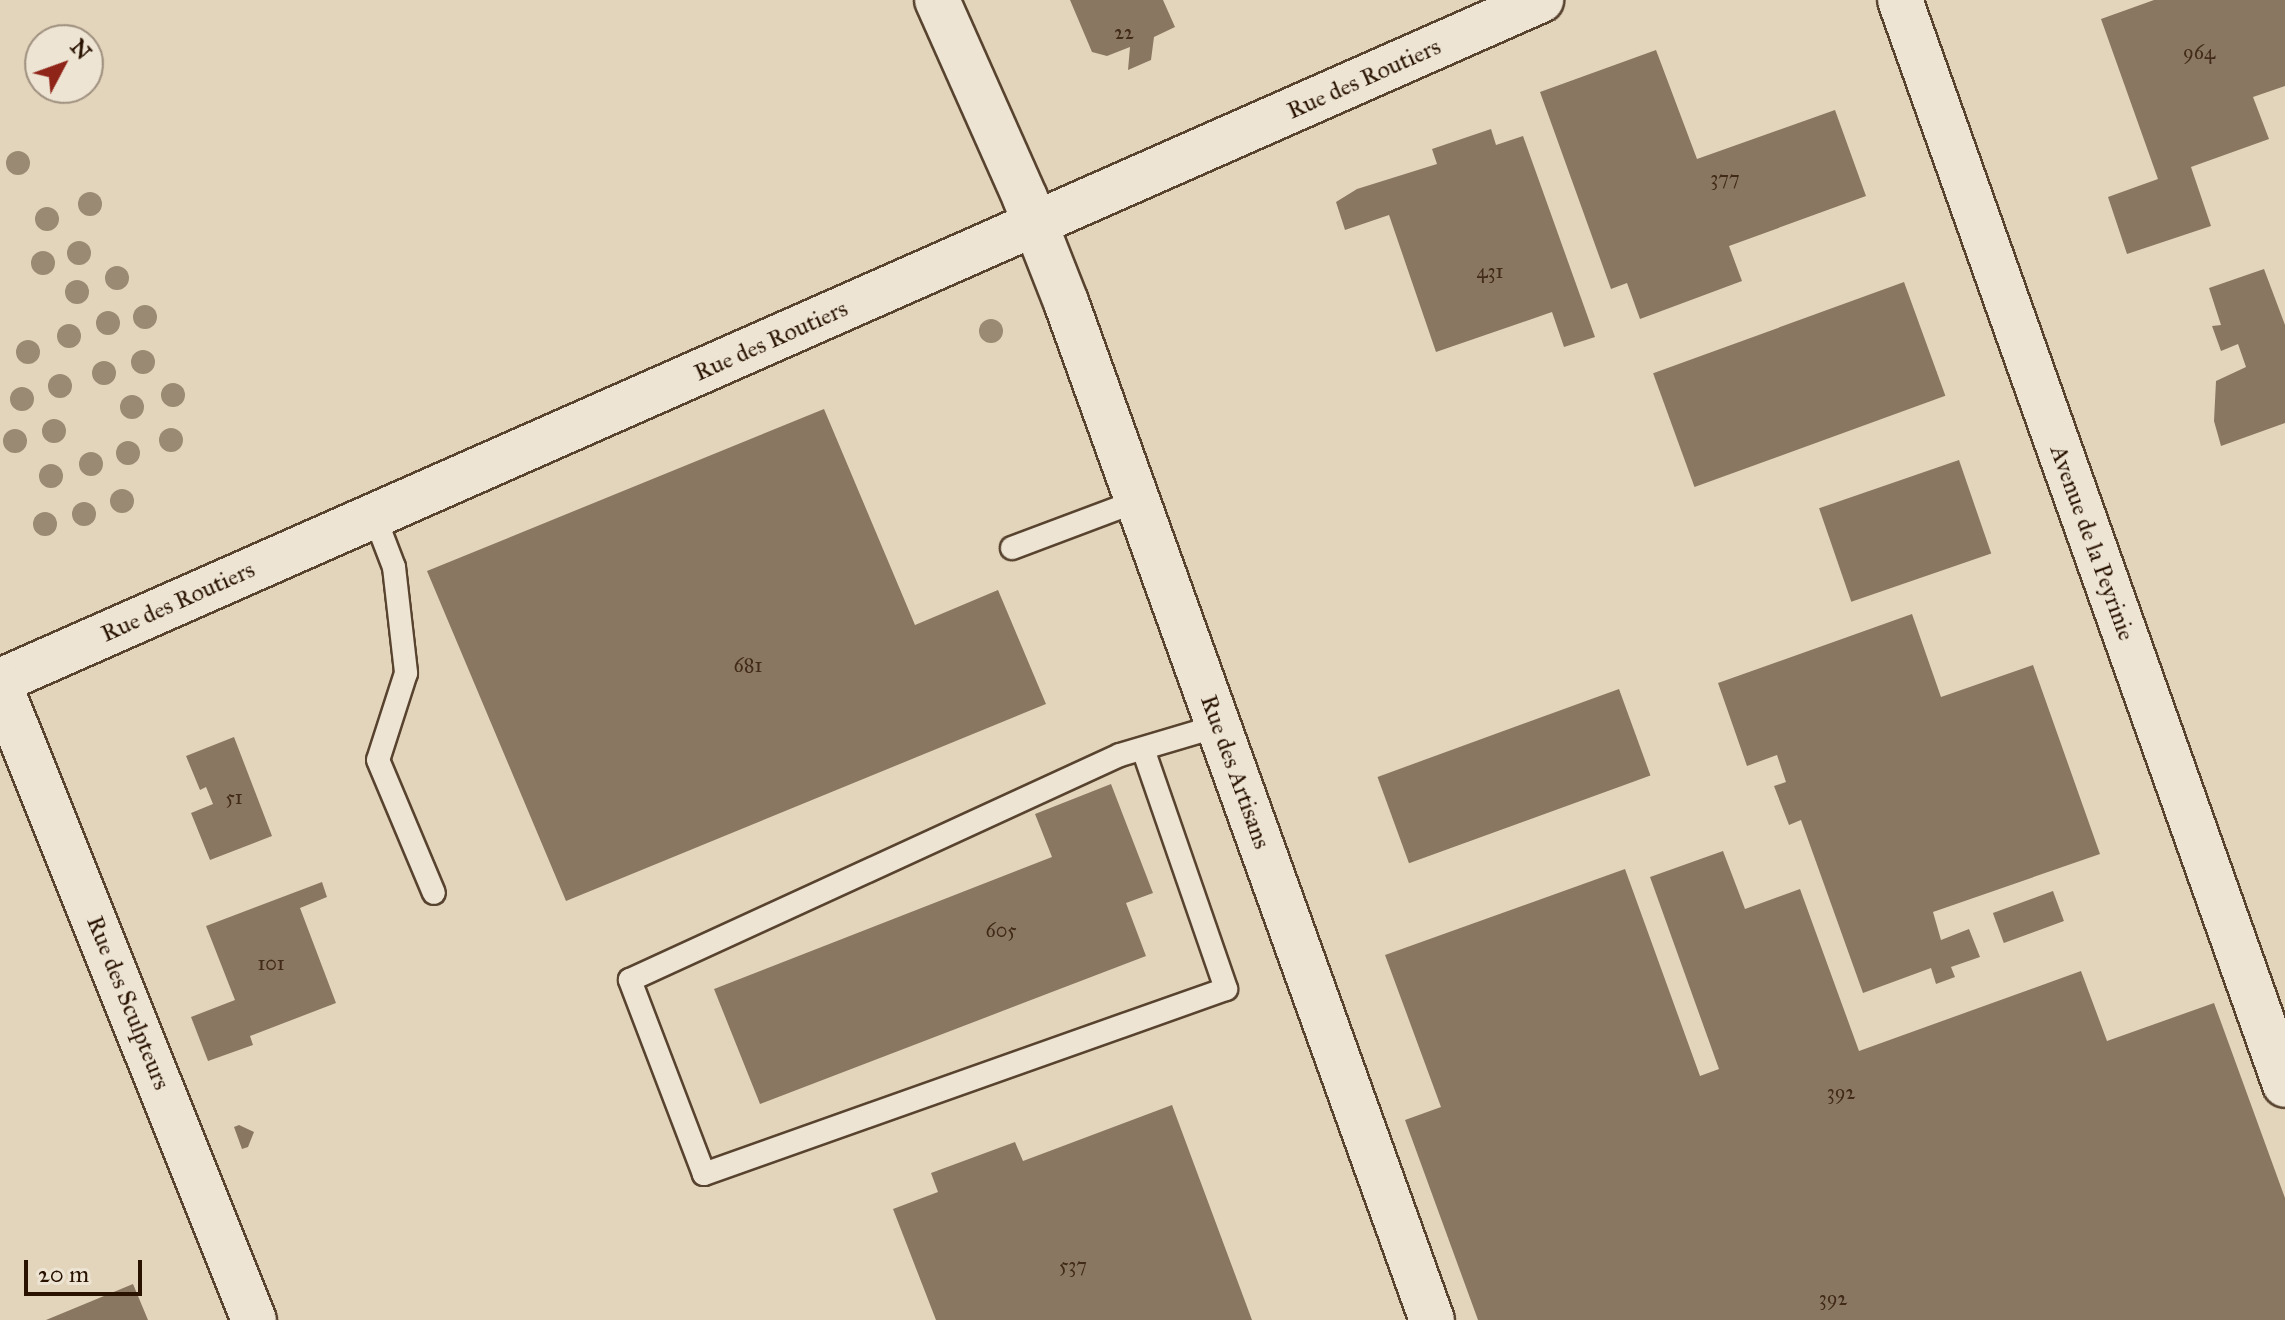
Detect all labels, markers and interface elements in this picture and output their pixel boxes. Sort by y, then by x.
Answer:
house number: 22 [1114,20,1134,44]
north arrow [24,24,104,104]
street label: Rue des Routiers [1283,32,1445,126]
text: N [65,33,97,65]
house number: 964 [2183,40,2215,64]
house number: 377 [1710,166,1740,190]
house number: 431 [1476,259,1504,283]
street label: Rue des Routiers [690,294,852,388]
street label: Avenue de la Peyrinie [2043,441,2141,645]
street label: Rue des Routiers [97,555,259,649]
house number: 681 [734,653,762,677]
street label: Rue des Artisans [1194,691,1276,853]
house number: 51 [225,785,243,809]
street label: Rue des Sculpteurs [80,912,176,1094]
house number: 605 [985,918,1017,942]
house number: 101 [257,951,285,975]
house number: 392 [1827,1080,1855,1104]
scale bar [28,1244,146,1294]
house number: 537 [1059,1253,1087,1277]
text: 20 m [38,1259,89,1289]
house number: 392 [1819,1286,1847,1310]

